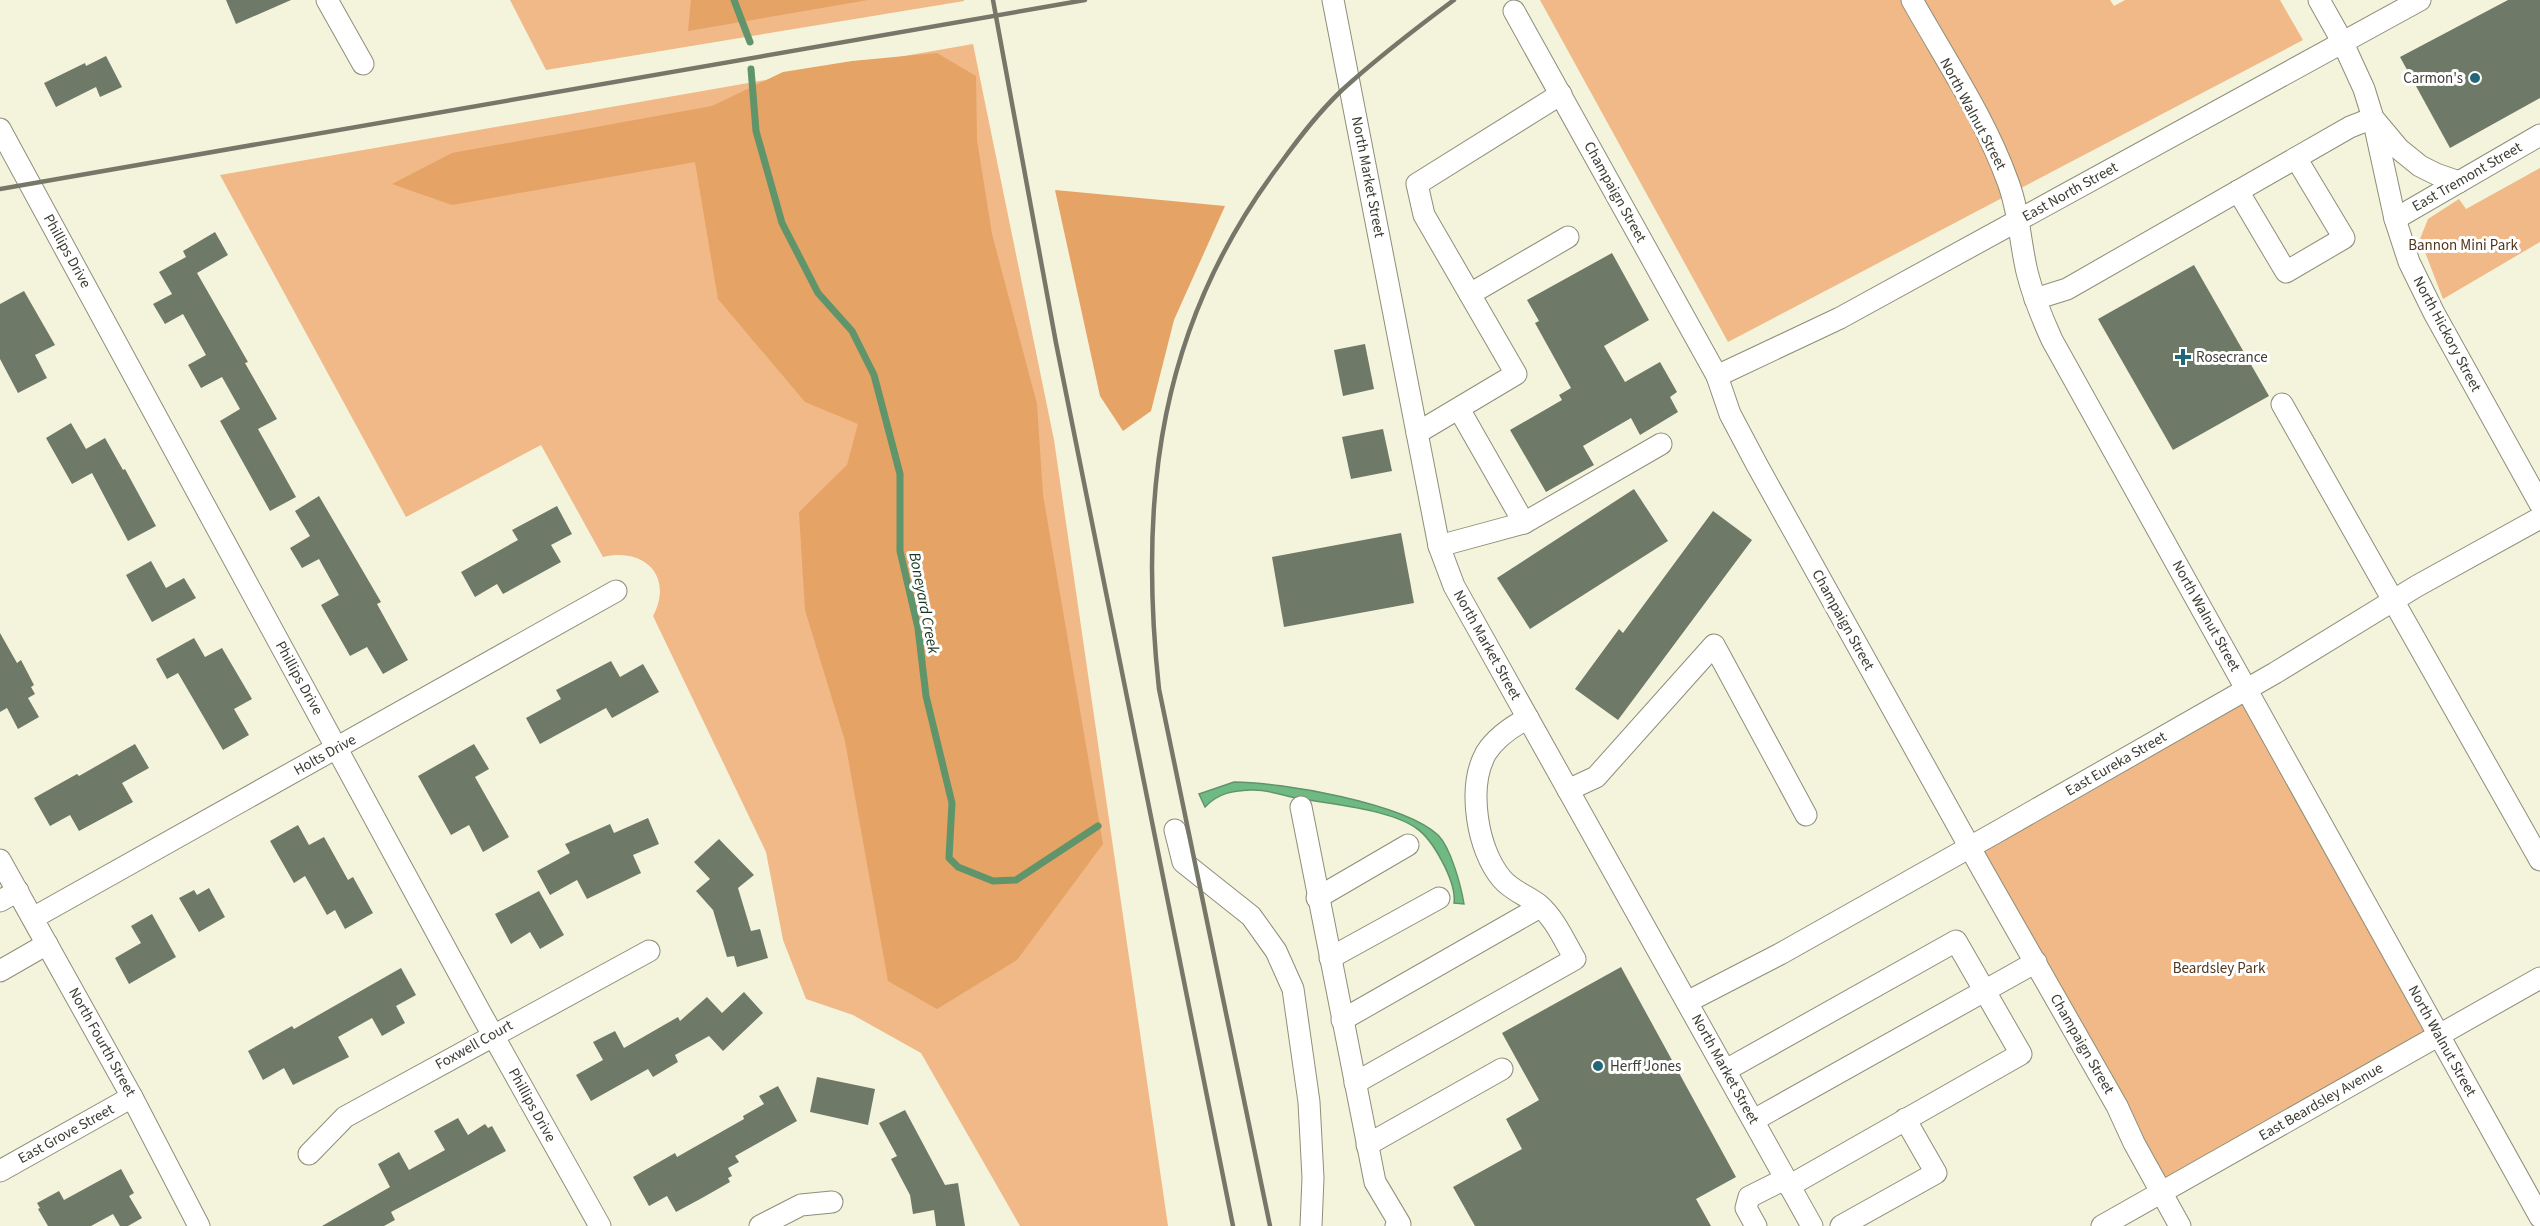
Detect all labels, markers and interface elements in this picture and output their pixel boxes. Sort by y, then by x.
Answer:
street label: North Walnut Street [1935,54,2011,174]
place label: Carmon's [2403,68,2463,89]
marker: Carmon's [2468,71,2482,85]
street label: North Market Street [1346,115,1390,239]
street label: East Tremont Street [2408,137,2526,217]
street label: Champaign Street [1579,138,1651,246]
street label: East North Street [2018,157,2122,227]
street label: Phillips Drive [38,210,96,292]
park label: Bannon Mini Park [2408,235,2518,256]
street label: North Hickory Street [2408,273,2486,395]
place label: Rosecrance [2196,347,2268,368]
marker: Rosecrance [2174,348,2192,366]
water label: Boneyard Creek [903,550,945,656]
street label: North Walnut Street [2167,557,2245,675]
street label: Champaign Street [1807,566,1879,674]
street label: North Market Street [1448,586,1526,704]
street label: Phillips Drive [270,637,328,719]
street label: East Eureka Street [2062,727,2170,801]
street label: Holts Drive [290,729,360,781]
park label: Beardsley Park [2173,958,2266,979]
street label: North Walnut Street [2403,982,2481,1100]
street label: North Fourth Street [63,984,141,1100]
street label: Champaign Street [2045,990,2119,1098]
street label: North Market Street [1686,1010,1764,1128]
street label: Foxwell Court [431,1015,517,1075]
place label: Herff Jones [1610,1056,1681,1077]
street label: East Beardsley Avenue [2255,1058,2387,1146]
marker: Herff Jones [1591,1059,1605,1073]
street label: Phillips Drive [503,1064,561,1146]
street label: East Grove Street [14,1099,118,1169]

